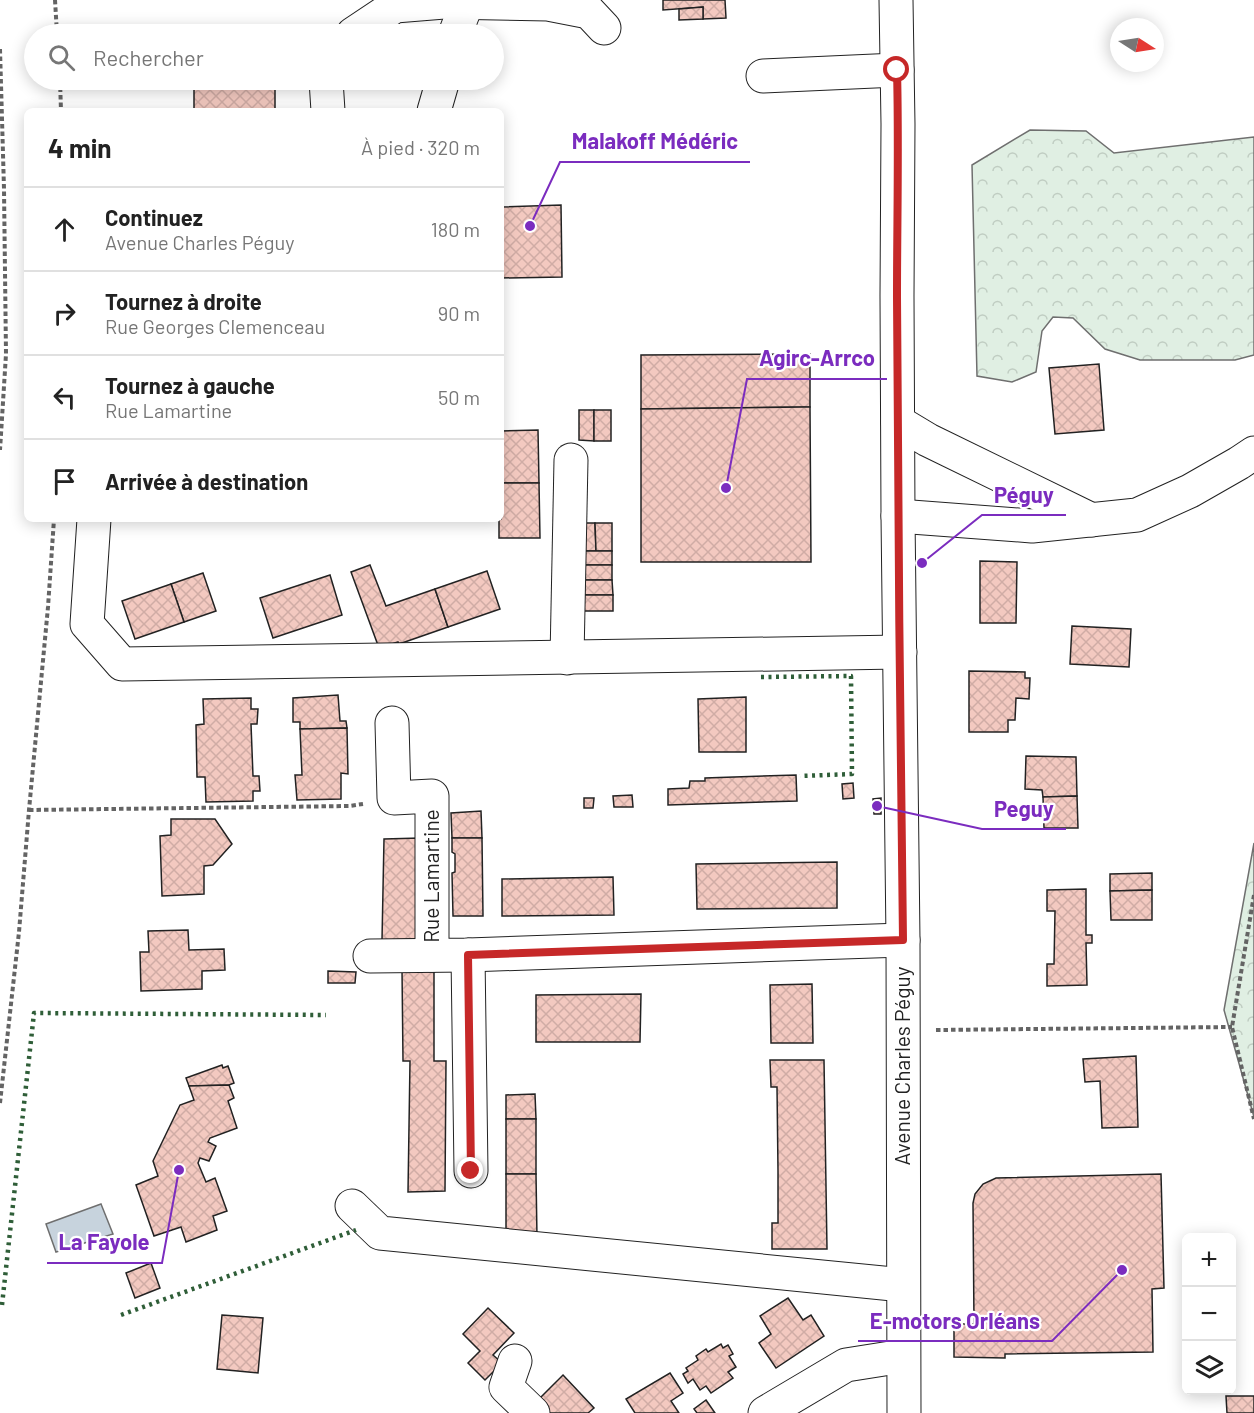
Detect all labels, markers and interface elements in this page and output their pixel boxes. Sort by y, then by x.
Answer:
north arrow [1110,18,1164,72]
search box [24,24,504,90]
icon: search [45,41,78,74]
text: Rechercher [93,44,204,70]
route start [883,56,909,82]
callout: Malakoff Médéric [560,122,750,162]
text: Malakoff Médéric [572,127,738,153]
text: 4 min [48,132,112,163]
text: À pied · 320 m [361,135,480,159]
text: Continuez [105,204,203,230]
icon: ahead [48,213,81,246]
text: 180 m [431,217,480,241]
text: Avenue Charles Péguy [105,230,294,254]
text: Tournez à droite [105,288,262,314]
icon: right [48,297,81,330]
text: 90 m [438,301,480,325]
text: Rue Georges Clemenceau [105,314,325,338]
callout: Agirc-Arrco [747,339,887,379]
text: Agirc-Arrco [759,344,875,370]
text: Tournez à gauche [105,372,275,398]
icon: left [48,381,81,414]
text: 50 m [438,385,480,409]
text: Rue Lamartine [105,398,232,422]
icon: arrive [48,465,81,498]
text: Arrivée à destination [105,468,308,494]
callout: Péguy [982,475,1066,515]
text: Péguy [994,481,1054,507]
callout: Peguy [982,789,1066,829]
text: Peguy [994,795,1054,821]
street label: Rue Lamartine [418,809,443,943]
street label: Avenue Charles Péguy [889,966,914,1165]
route end [457,1157,483,1183]
callout: La Fayole [47,1223,162,1263]
text: La Fayole [58,1228,150,1254]
map controls [1182,1233,1236,1395]
button: + [1182,1233,1236,1287]
button: − [1182,1287,1236,1341]
callout: E-motors Orléans [858,1301,1052,1341]
text: E-motors Orléans [870,1307,1040,1333]
button: layers [1182,1341,1236,1395]

